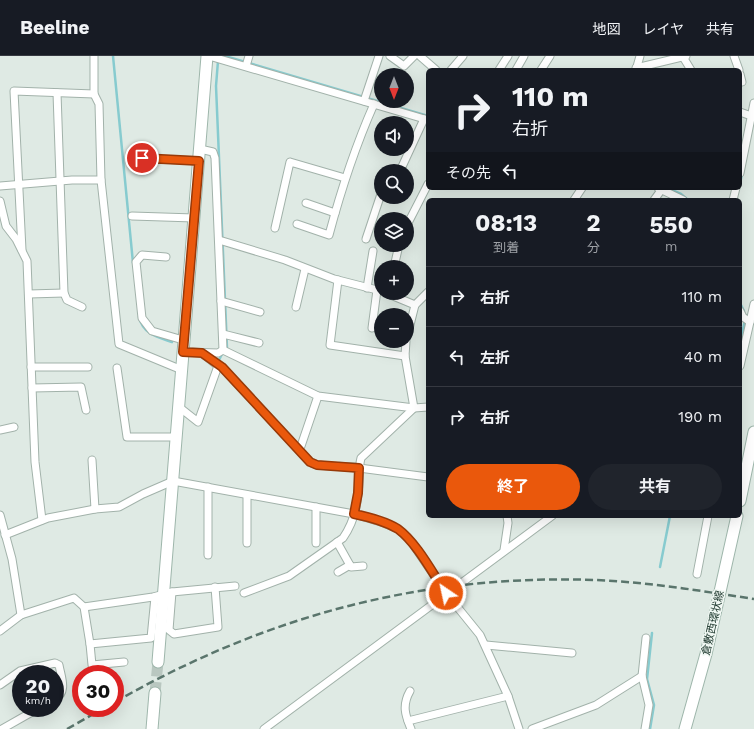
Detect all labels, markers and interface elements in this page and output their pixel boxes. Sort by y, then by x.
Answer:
text: Beeline [20,16,90,39]
text: 地図 [592,21,620,37]
text: レイヤ [642,21,684,37]
text: 共有 [706,21,734,37]
north arrow [374,68,414,108]
map controls [374,68,414,348]
text: 110 m [512,80,589,113]
icon: right [446,84,498,136]
button: sound [374,116,414,156]
text: 右折 [512,118,548,139]
pin [125,141,159,175]
icon: arrive [131,147,153,169]
icon: left [499,160,521,182]
button: search [374,164,414,204]
text: その先 [446,164,491,182]
text: 08:13 [475,209,537,237]
text: 2 [586,209,601,237]
text: 550 [650,211,693,239]
button: layers [374,212,414,252]
text: m [665,239,677,254]
text: 到着 [493,240,519,255]
text: 分 [587,240,600,255]
button: + [374,260,414,300]
icon: right [446,286,468,308]
text: 110 m [682,288,722,306]
text: 右折 [480,289,510,307]
button: − [374,308,414,348]
icon: left [446,346,468,368]
text: 40 m [684,348,722,366]
text: 左折 [480,349,510,367]
icon: right [446,406,468,428]
text: 190 m [678,408,722,426]
text: 右折 [480,409,510,427]
button: 終了 [446,464,580,510]
button: 共有 [588,464,722,510]
position arrow [425,572,467,614]
street label: 倉敷西環状線 [699,589,727,657]
speed limit sign: 30 [72,665,124,717]
text: 20 [26,674,50,698]
text: km/h [25,695,51,706]

